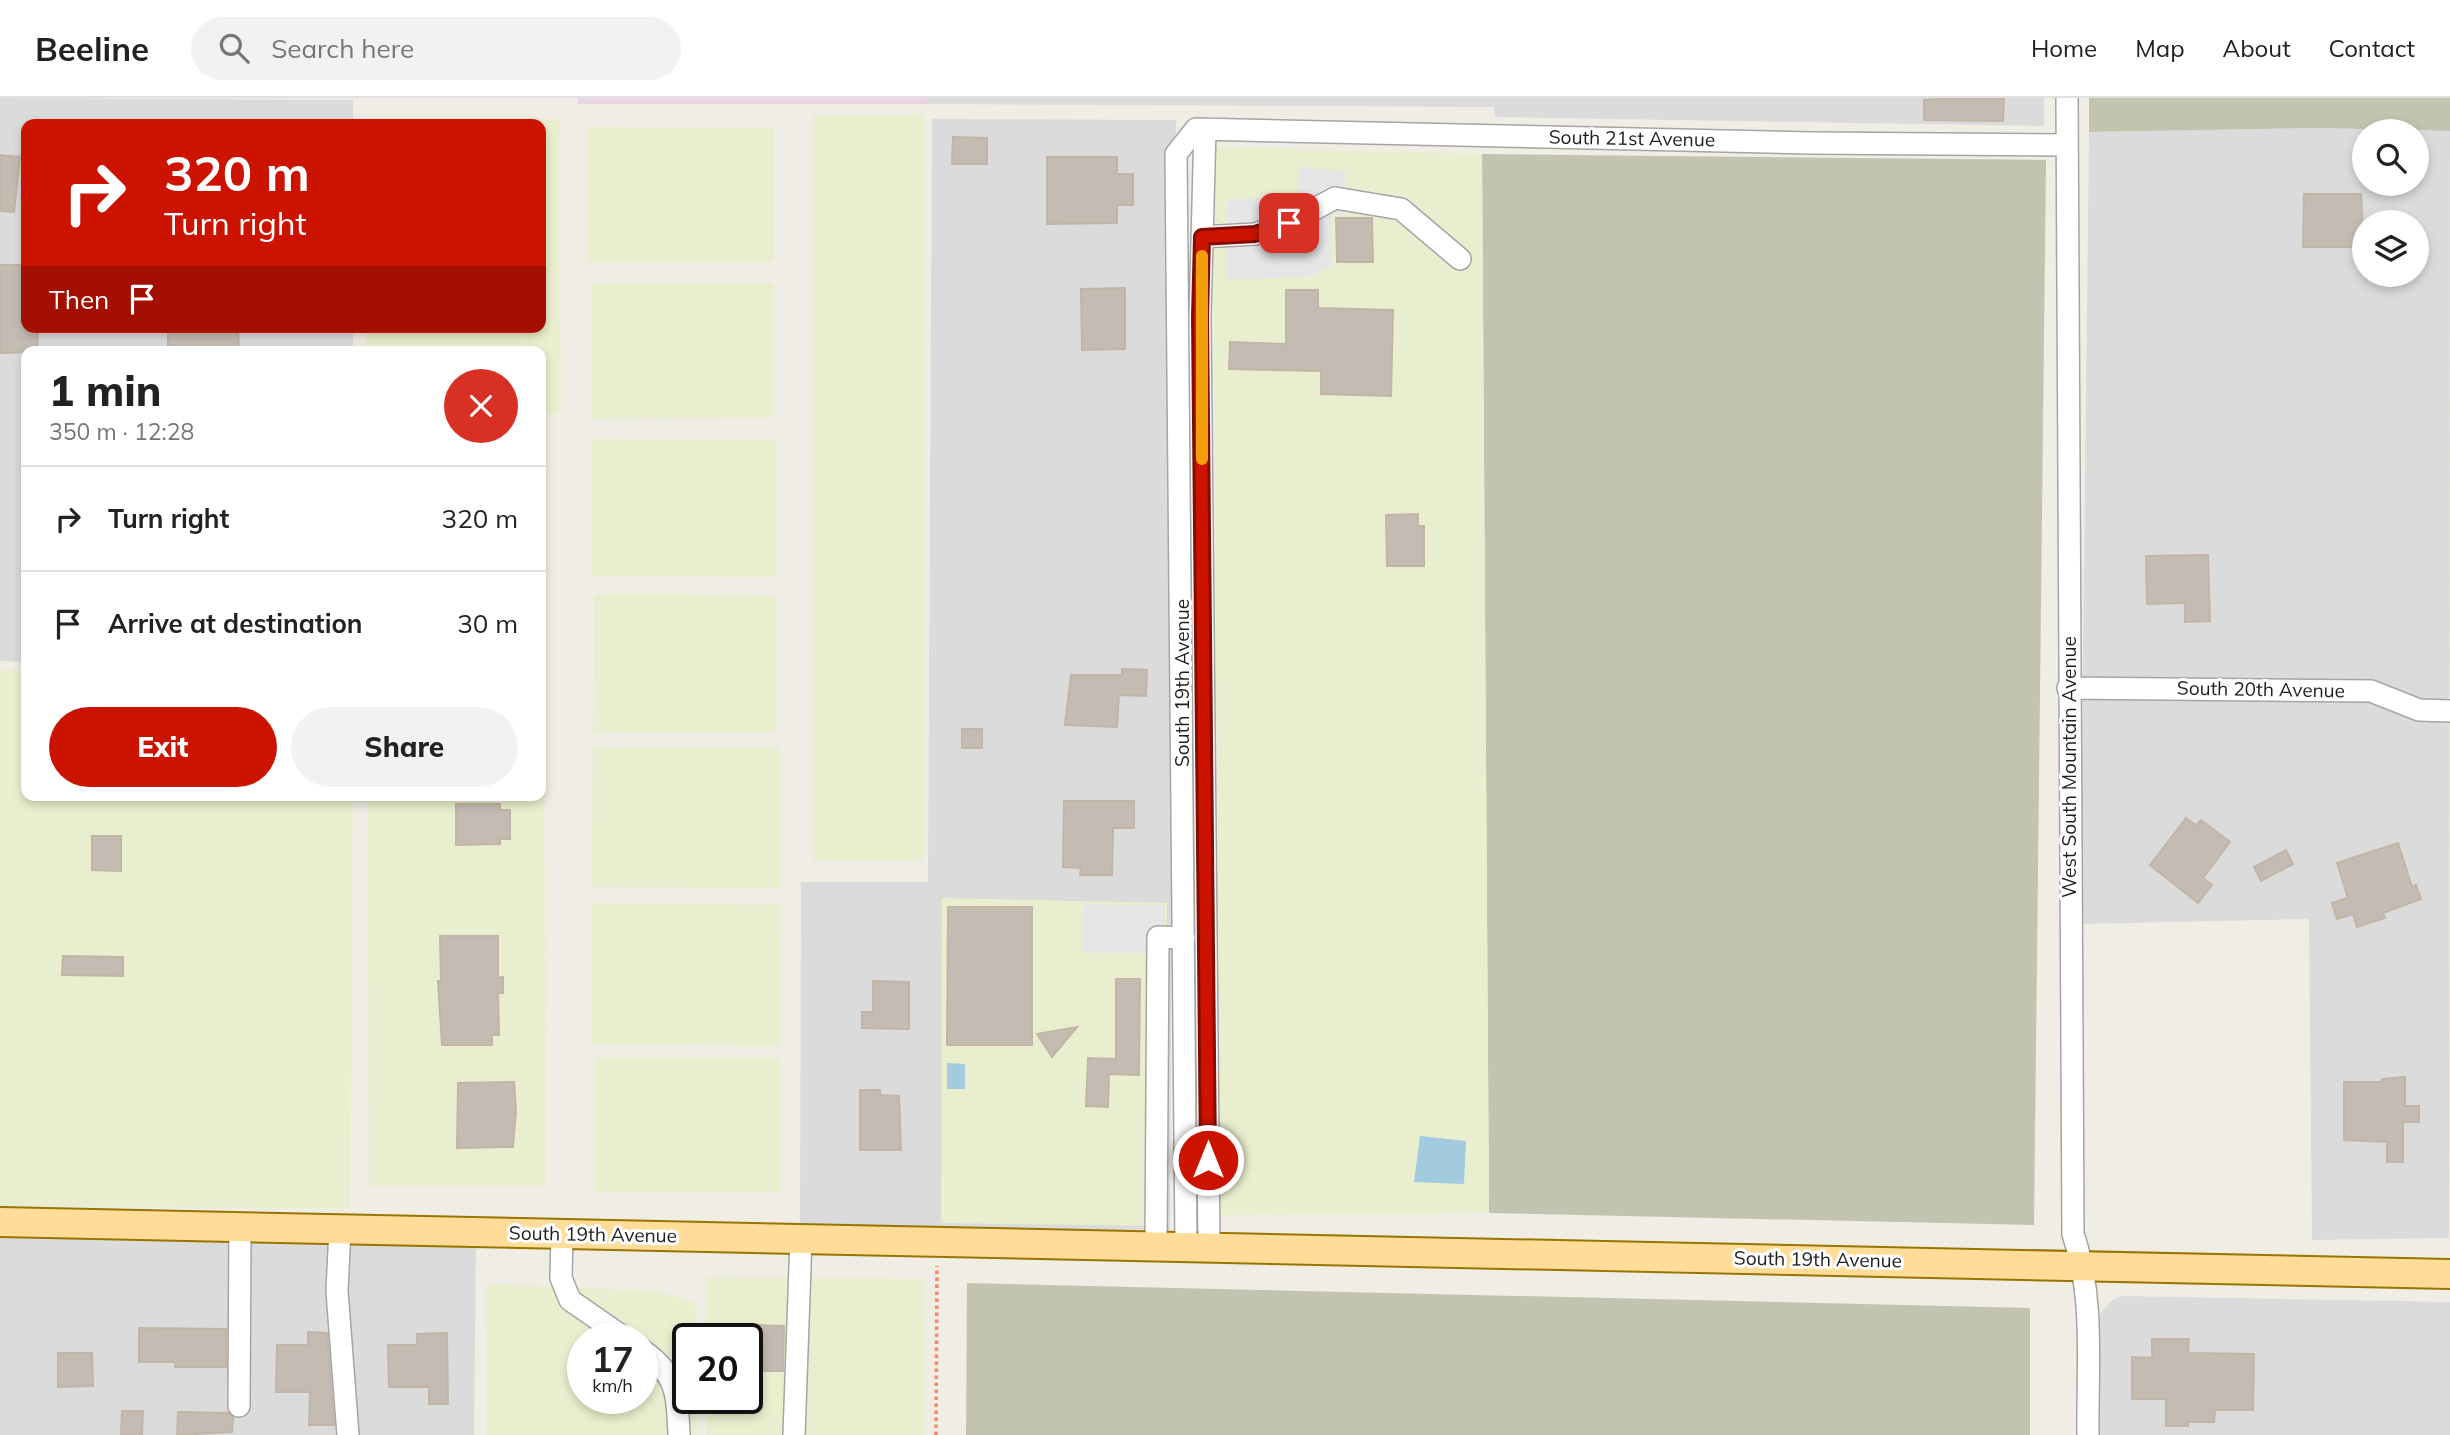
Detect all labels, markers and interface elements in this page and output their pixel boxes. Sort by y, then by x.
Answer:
search box [191,17,681,80]
text: Beeline [35,28,149,69]
icon: search [215,29,253,67]
text: Search here [271,32,414,65]
text: Home [2031,33,2097,63]
text: Map [2135,33,2185,63]
text: About [2223,33,2291,63]
text: Contact [2329,33,2415,63]
map controls [2352,119,2429,287]
button: search [2352,119,2429,196]
street label: South 21st Avenue [1549,125,1715,151]
text: 320 m [164,142,310,203]
icon: right [49,147,140,238]
pin [1259,193,1319,253]
text: Turn right [164,203,307,243]
icon: arrive [1270,204,1308,242]
button: layers [2352,210,2429,287]
icon: arrive [123,280,161,318]
text: Then [49,283,109,316]
text: 1 min [49,364,162,417]
button: close [444,369,518,443]
text: 350 m · 12:28 [49,417,194,446]
icon: right [49,500,87,538]
text: Turn right [108,502,229,535]
text: 320 m [442,502,518,535]
street label: South 19th Avenue [1170,599,1194,767]
icon: arrive [49,605,87,643]
text: Arrive at destination [108,607,363,640]
text: 30 m [457,607,518,640]
street label: West South Mountain Avenue [2057,636,2081,898]
street label: South 20th Avenue [2177,676,2345,702]
button: Exit [49,707,277,787]
button: Share [291,707,518,787]
position arrow [1171,1123,1245,1197]
street label: South 19th Avenue [509,1221,677,1247]
street label: South 19th Avenue [1734,1246,1902,1272]
speed limit sign: 20 [672,1323,763,1414]
text: 17 [591,1337,634,1381]
text: km/h [592,1374,633,1397]

